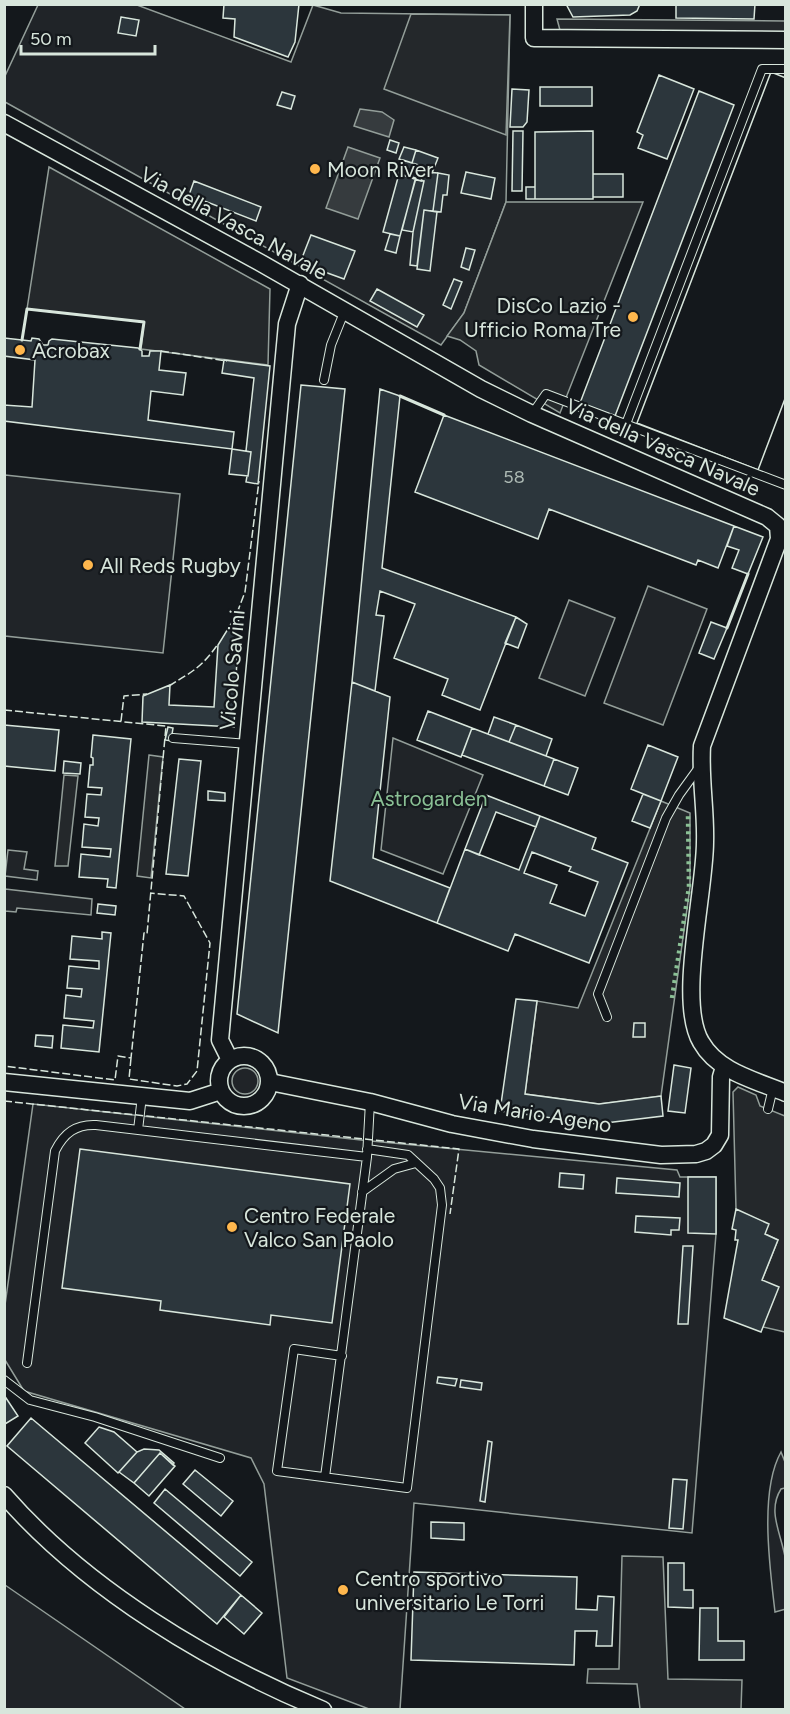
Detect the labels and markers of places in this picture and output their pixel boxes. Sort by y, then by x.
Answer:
place label: Moon River [327,157,433,182]
marker: Moon River [308,162,322,176]
place label: DisCo Lazio - Ufficio Roma Tre [464,293,621,342]
marker: DisCo Lazio - Ufficio Roma Tre [626,310,640,324]
place label: Acrobax [32,338,110,363]
marker: Acrobax [13,343,27,357]
place label: All Reds Rugby [100,553,241,578]
marker: All Reds Rugby [81,558,95,572]
place label: Centro Federale Valco San Paolo [244,1203,395,1252]
marker: Centro Federale Valco San Paolo [225,1220,239,1234]
place label: Centro sportivo universitario Le Torri [355,1566,544,1615]
marker: Centro sportivo universitario Le Torri [336,1583,350,1597]

